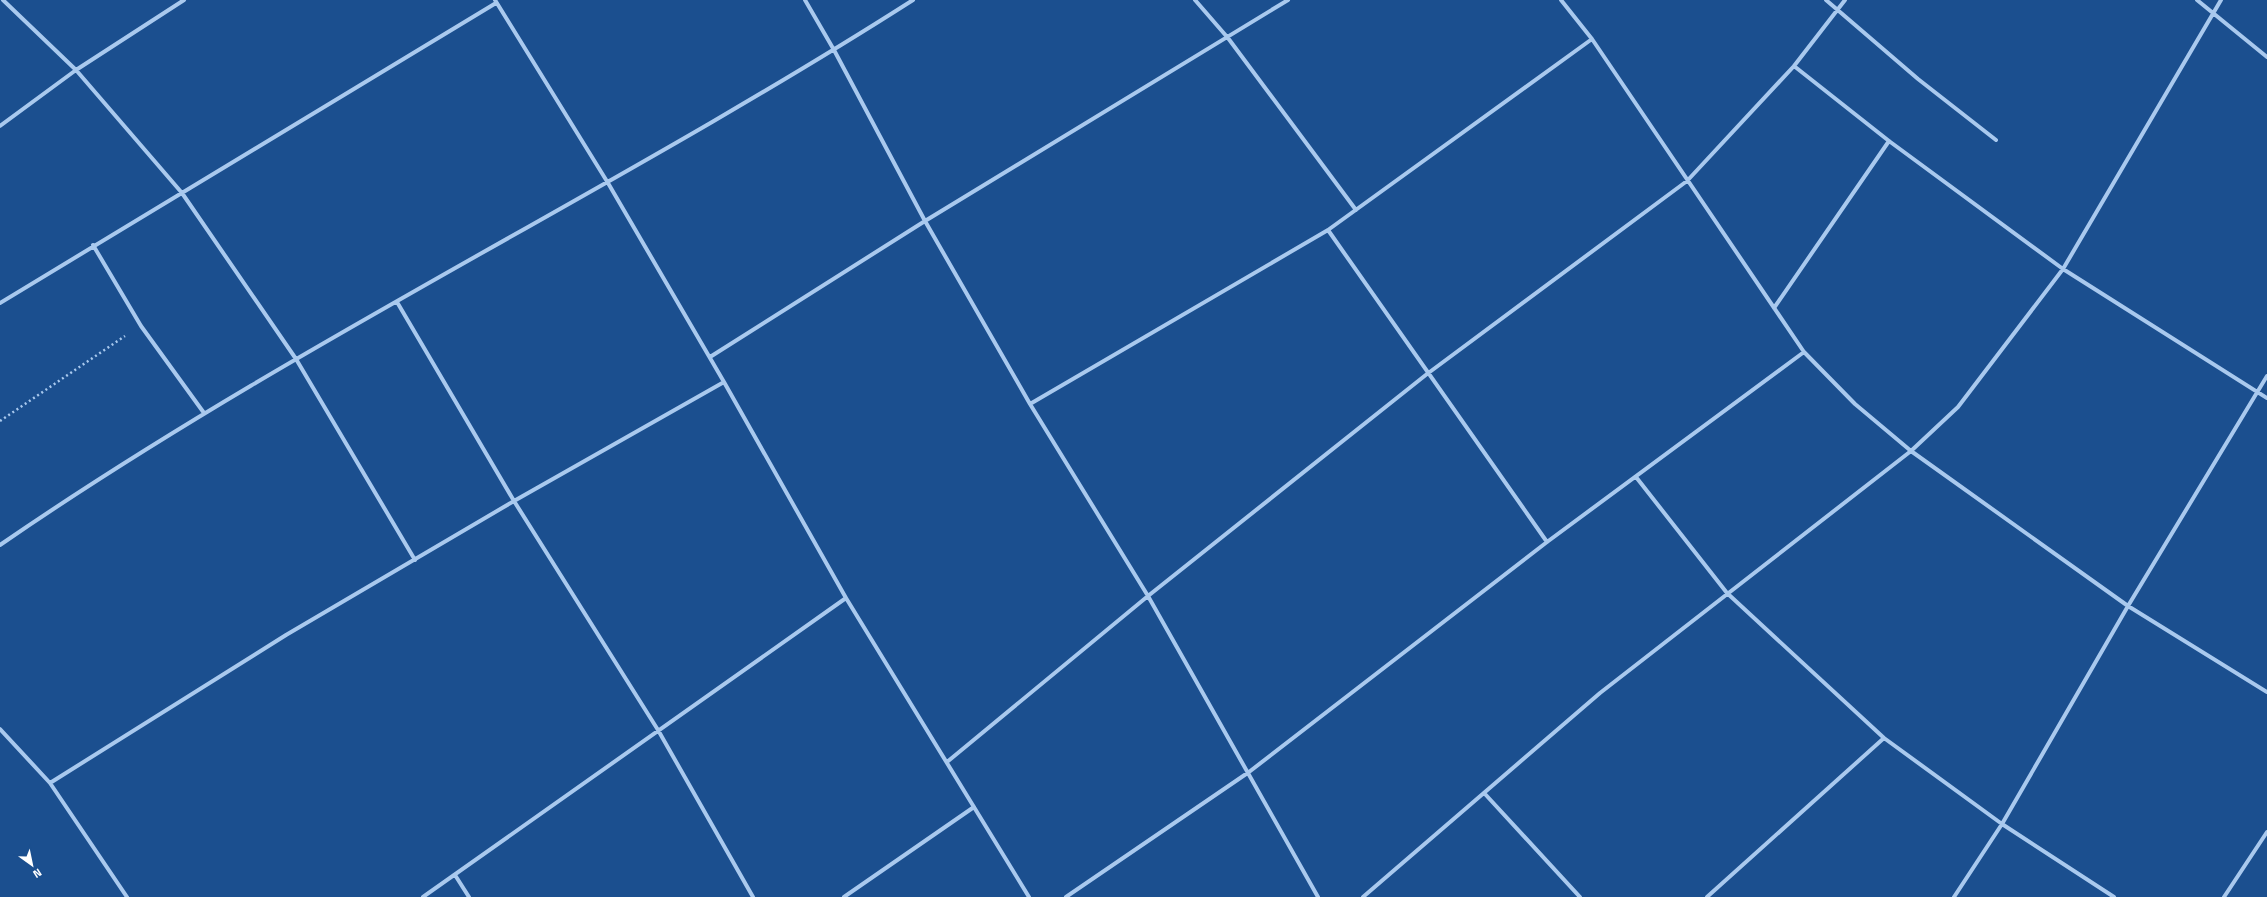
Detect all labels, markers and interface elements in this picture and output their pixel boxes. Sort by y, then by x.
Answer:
north arrow [12,845,52,885]
text: N [30,865,45,882]

